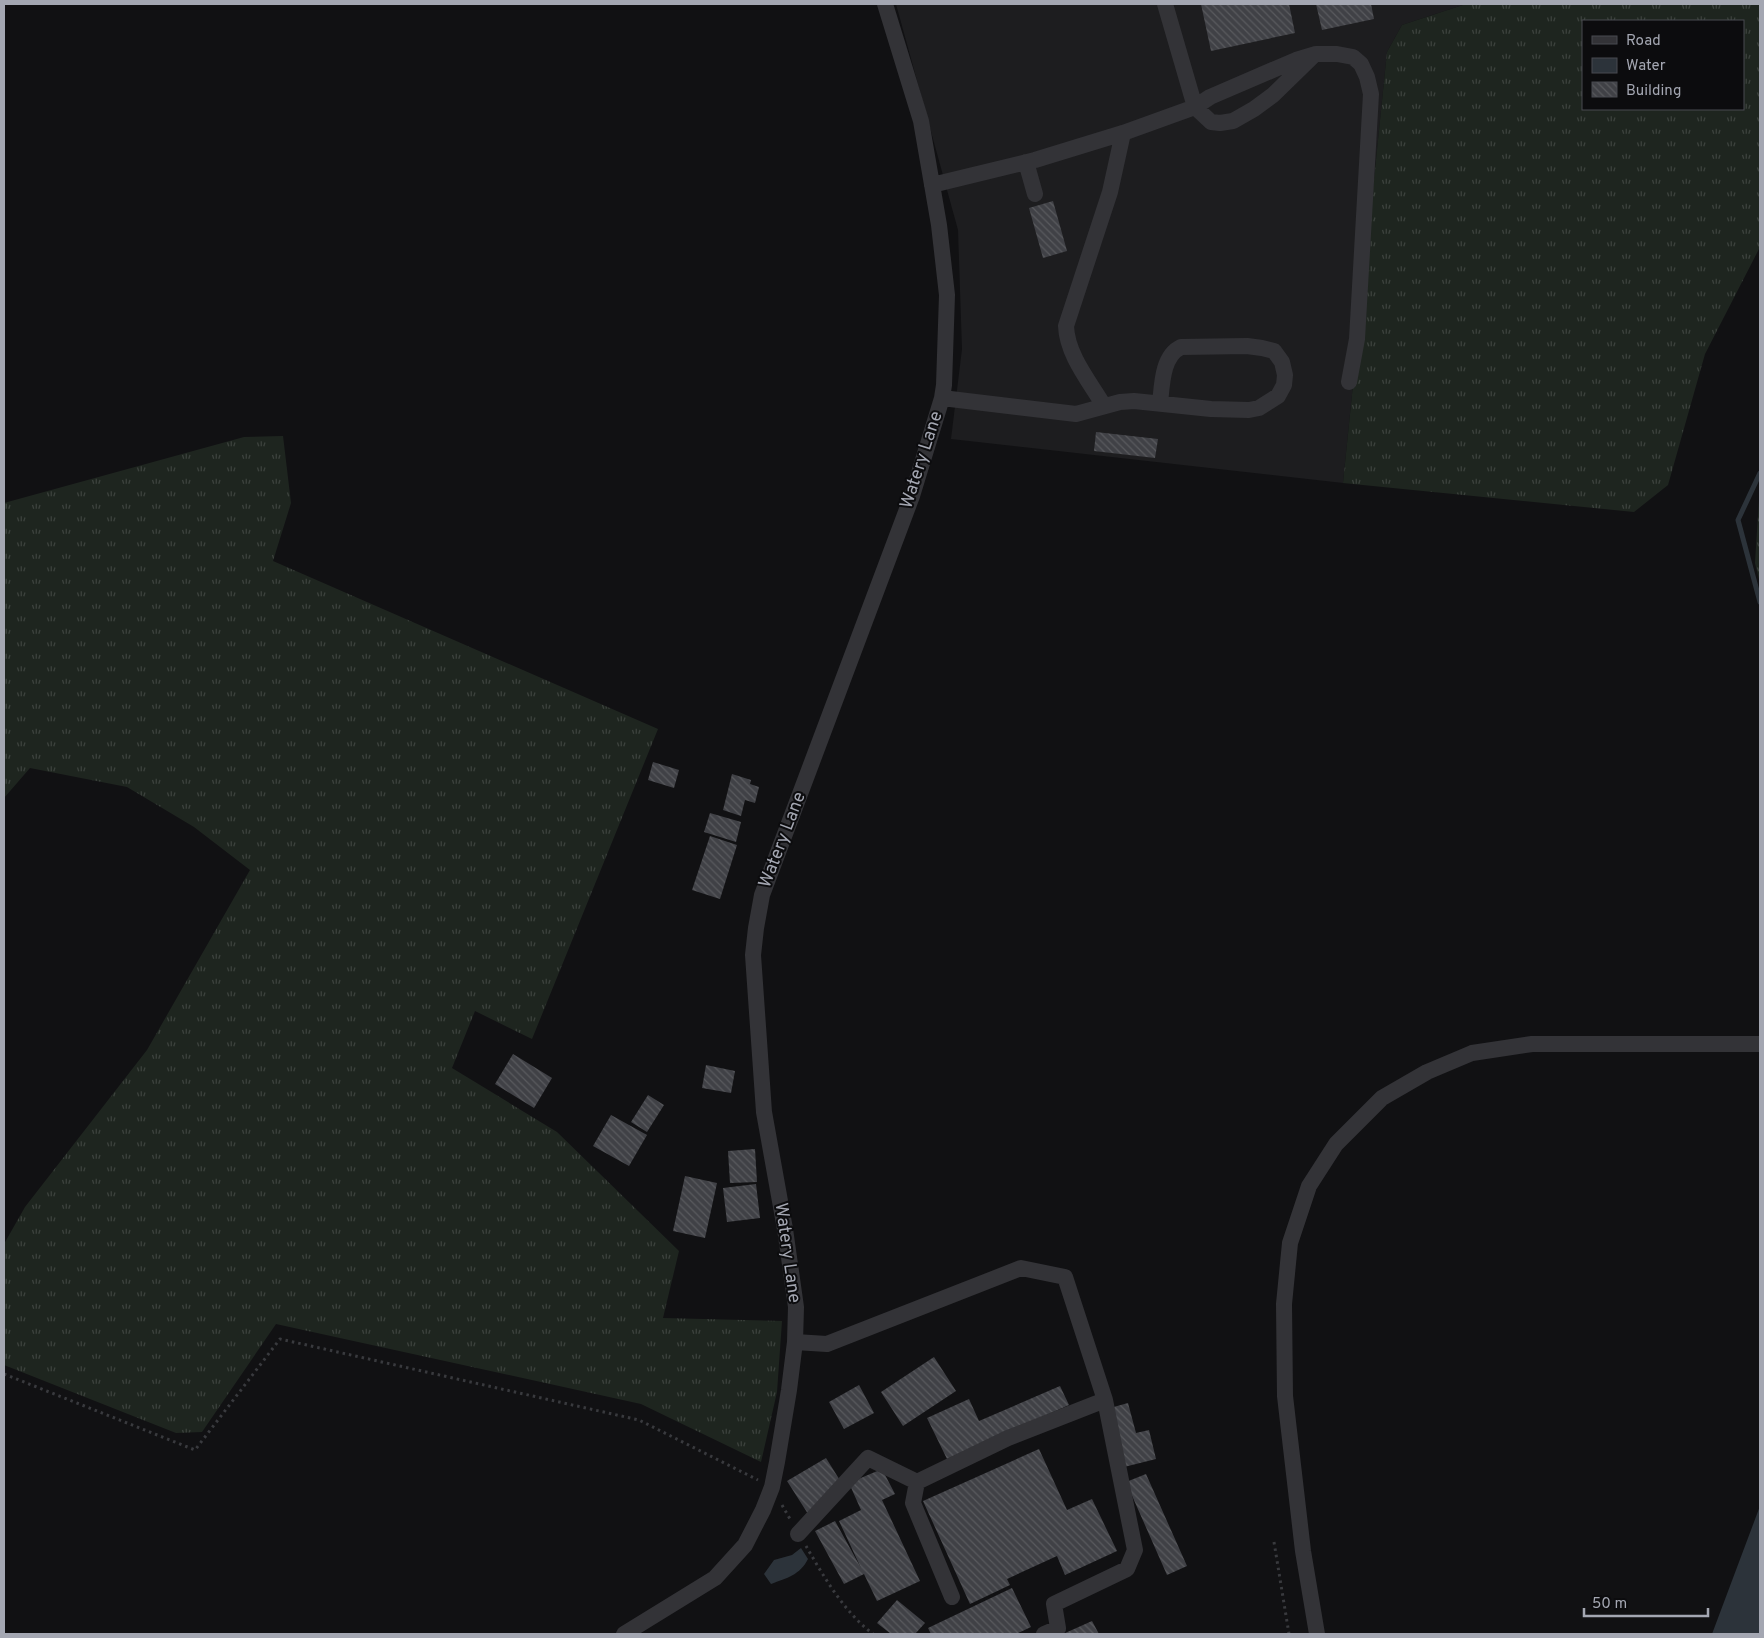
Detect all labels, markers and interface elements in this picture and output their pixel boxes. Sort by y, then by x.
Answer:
legend [1582,20,1744,110]
text: Road [1626,32,1661,51]
text: Water [1626,57,1666,76]
text: Building [1626,82,1681,101]
street label: Watery Lane [895,408,949,512]
street label: Watery Lane [754,789,812,891]
street label: Watery Lane [769,1201,805,1305]
scale bar [1584,1586,1708,1618]
text: 50 m [1592,1595,1627,1614]

